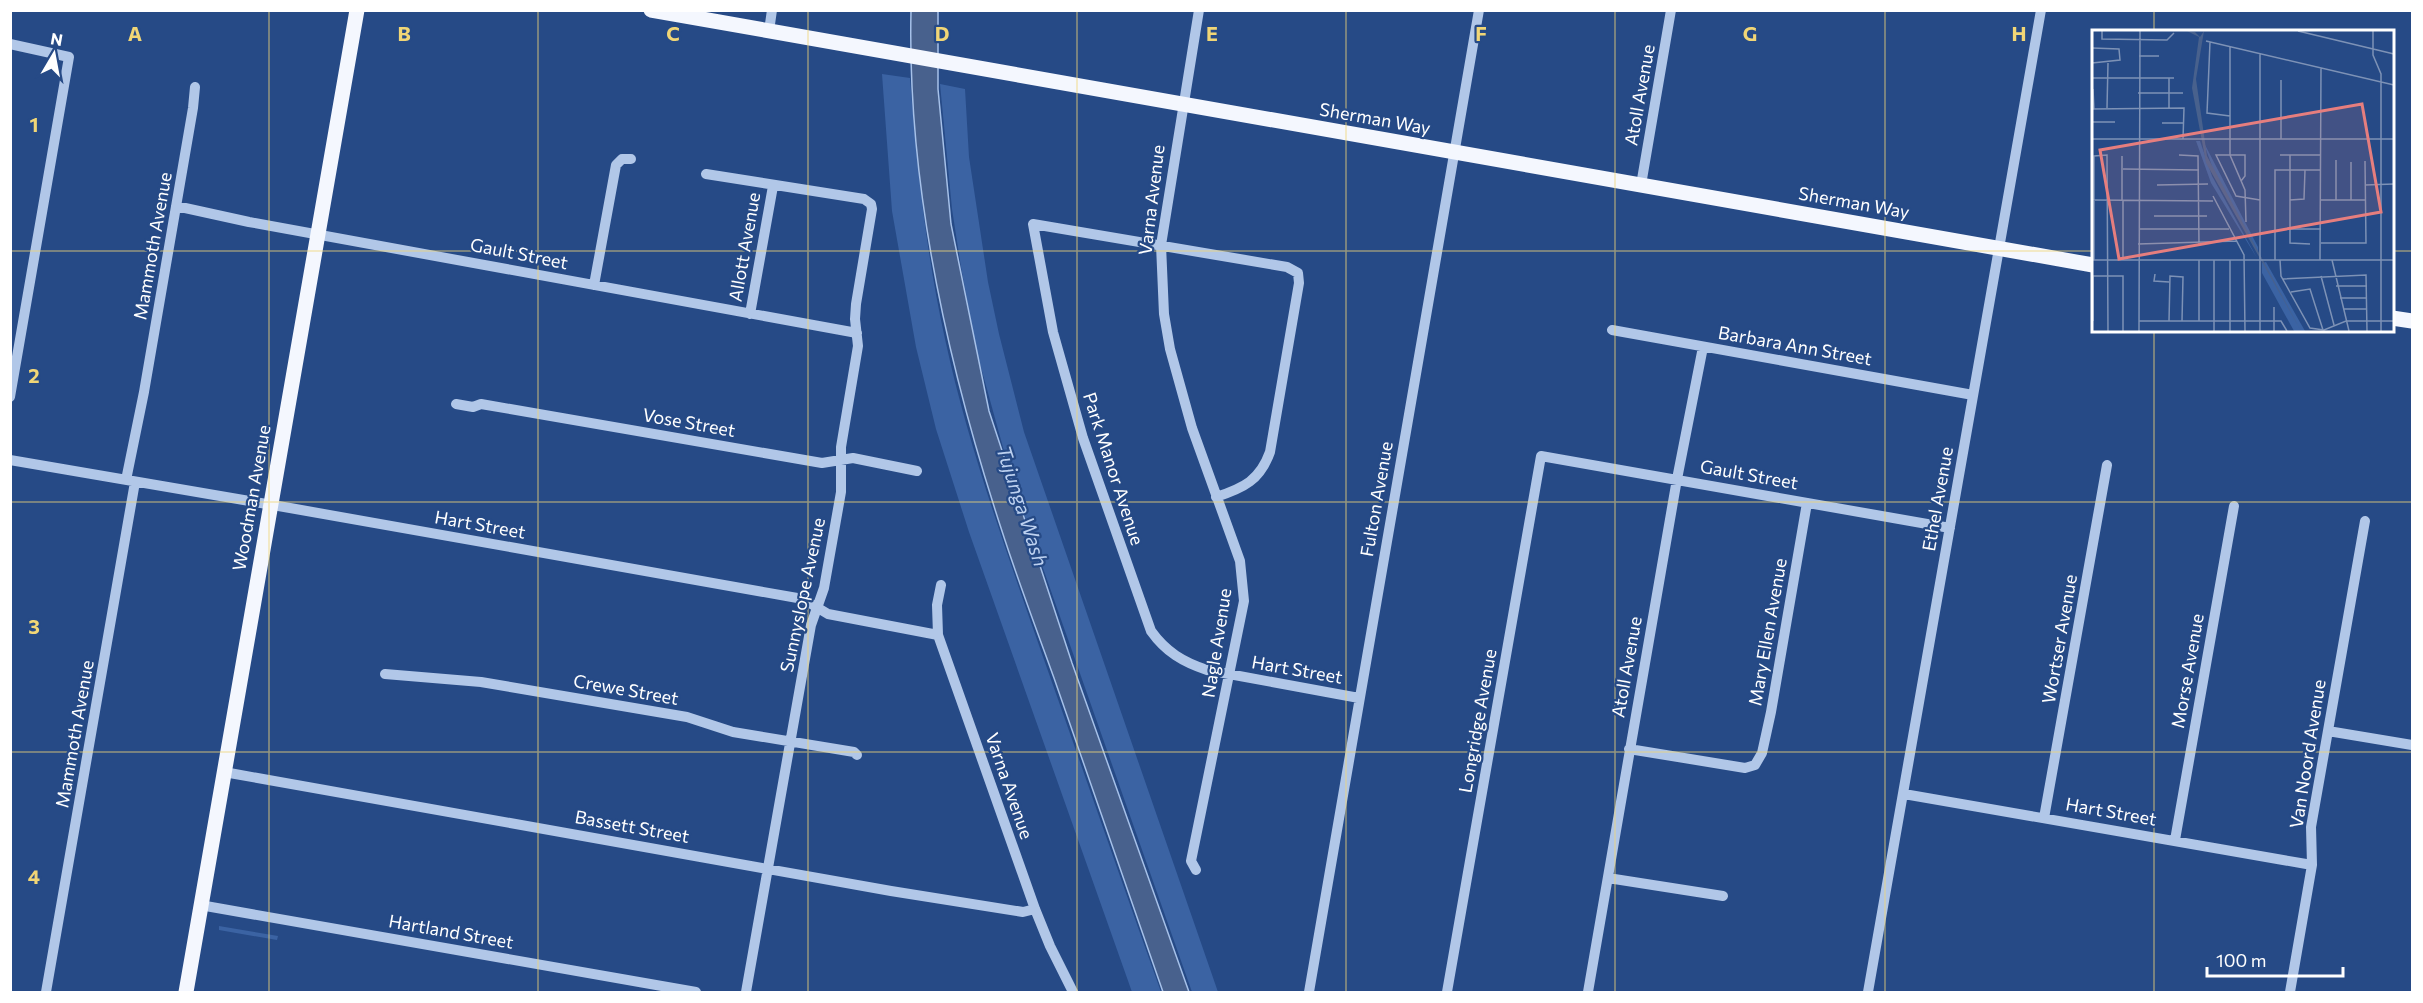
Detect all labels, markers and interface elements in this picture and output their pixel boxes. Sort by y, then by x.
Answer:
text: A [128,21,142,45]
text: B [397,21,411,45]
text: C [666,21,680,45]
text: D [935,21,949,45]
text: E [1206,21,1218,45]
text: F [1475,21,1487,45]
text: G [1743,21,1757,45]
text: H [2012,21,2027,45]
north arrow [24,24,84,84]
text: N [49,28,64,49]
inset map [2092,30,2393,332]
street label: Atoll Avenue [1619,43,1659,147]
street label: Sherman Way [1318,97,1432,139]
text: 1 [29,112,39,136]
street label: Varna Avenue [1133,143,1169,256]
street label: Mammoth Avenue [128,170,176,321]
street label: Sherman Way [1797,181,1911,223]
street label: Allott Avenue [724,191,764,303]
street label: Gault Street [469,233,570,273]
street label: Barbara Ann Street [1717,321,1874,369]
text: 2 [28,363,40,387]
street label: Park Manor Avenue [1079,390,1149,548]
street label: Vose Street [641,403,737,441]
street label: Woodman Avenue [227,423,275,573]
street label: Fulton Avenue [1355,440,1397,558]
water label: Tujunga Wash [992,442,1054,569]
street label: Ethel Avenue [1917,445,1957,553]
street label: Gault Street [1699,455,1800,493]
street label: Hart Street [433,505,527,543]
street label: Sunnyslope Avenue [775,516,829,674]
street label: Mary Ellen Avenue [1743,556,1791,707]
street label: Wortser Avenue [2037,573,2081,705]
street label: Nagle Avenue [1197,587,1236,699]
street label: Morse Avenue [2166,612,2208,730]
text: 3 [28,614,40,638]
street label: Atoll Avenue [1606,615,1646,719]
street label: Longridge Avenue [1454,647,1501,795]
street label: Hart Street [1250,650,1344,688]
street label: Mammoth Avenue [50,658,98,809]
street label: Crewe Street [572,669,680,709]
street label: Van Noord Avenue [2284,678,2330,830]
street label: Varna Avenue [981,730,1038,842]
street label: Hart Street [2064,792,2158,830]
street label: Bassett Street [573,805,691,847]
text: 4 [28,864,40,888]
street label: Hartland Street [387,909,515,953]
scale bar [2207,940,2344,978]
text: 100 m [2216,949,2266,971]

